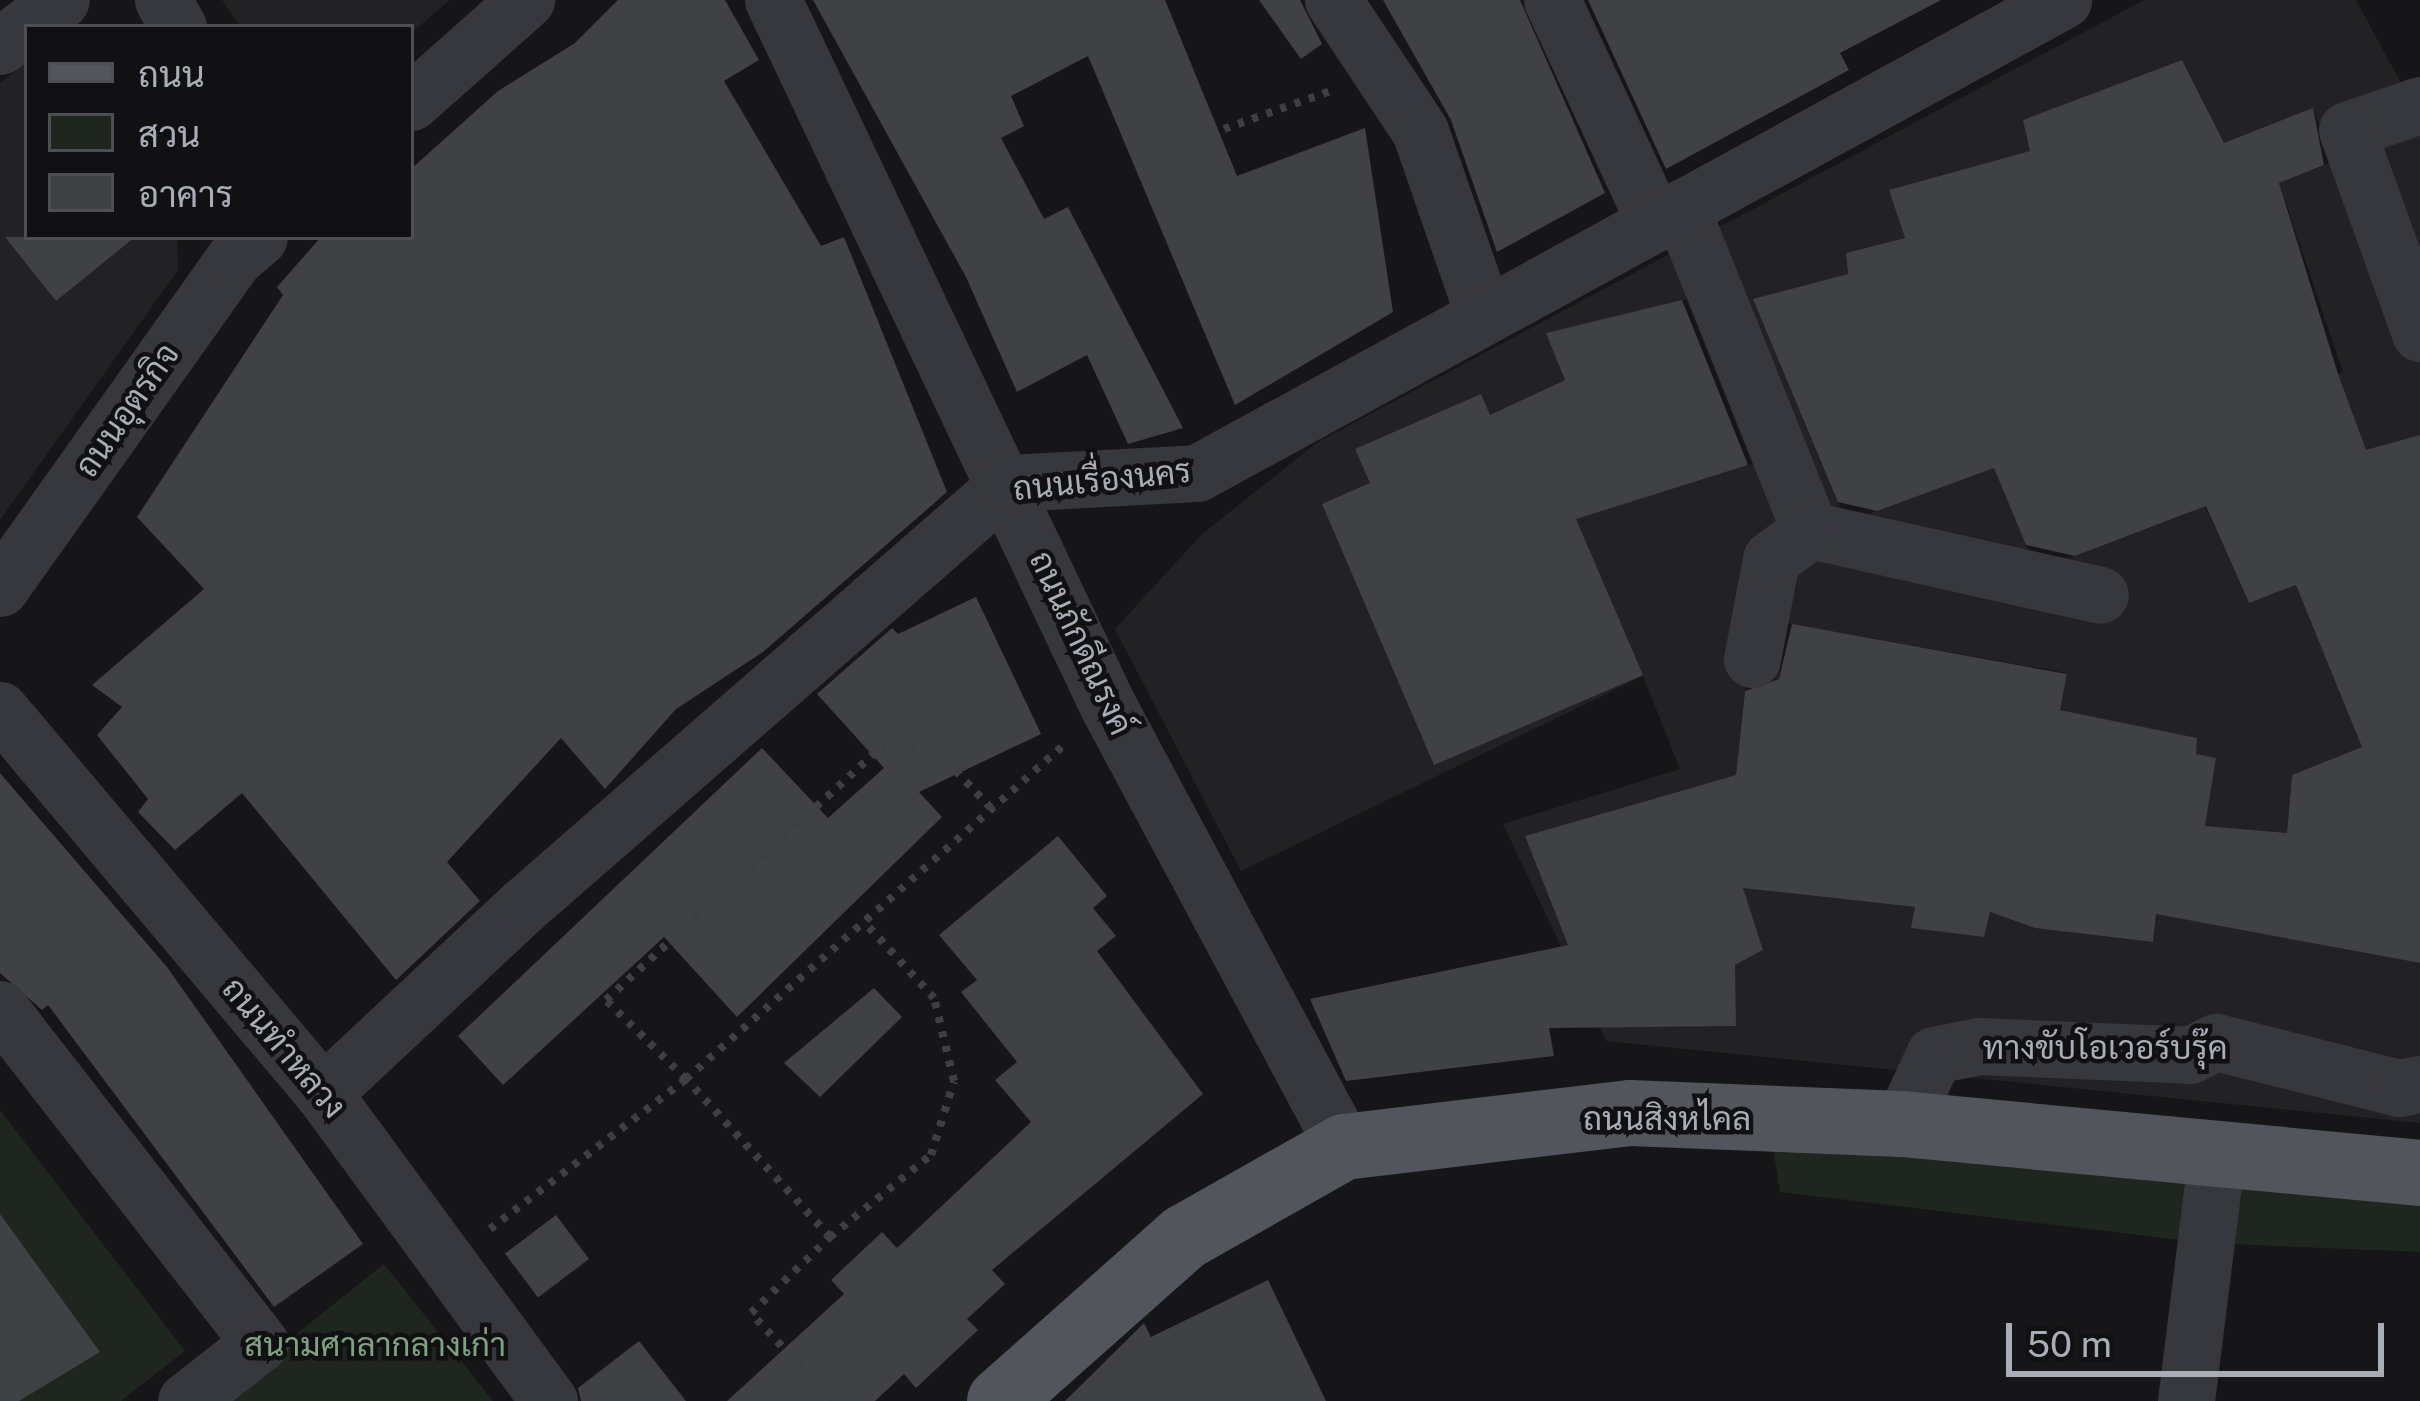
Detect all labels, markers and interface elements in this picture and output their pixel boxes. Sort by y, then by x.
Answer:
legend [24,24,414,240]
text: ถนน [138,53,205,95]
text: สวน [138,113,200,155]
text: อาคาร [138,173,233,215]
street label: ถนนอุตรกิจ [67,336,187,484]
street label: ถนนเรื่องนคร [1011,451,1193,509]
street label: ถนนภักดีณรงค์ [1021,545,1141,741]
street label: ถนนทำหลวง [214,970,354,1126]
street label: ทางขับโอเวอร์บรุ๊ค [1982,1028,2228,1068]
street label: ถนนสิงหไคล [1583,1099,1751,1139]
scale bar [2012,1299,2390,1373]
text: 50 m [2027,1323,2112,1365]
park label: สนามศาลากลางเก่า [244,1325,506,1365]

